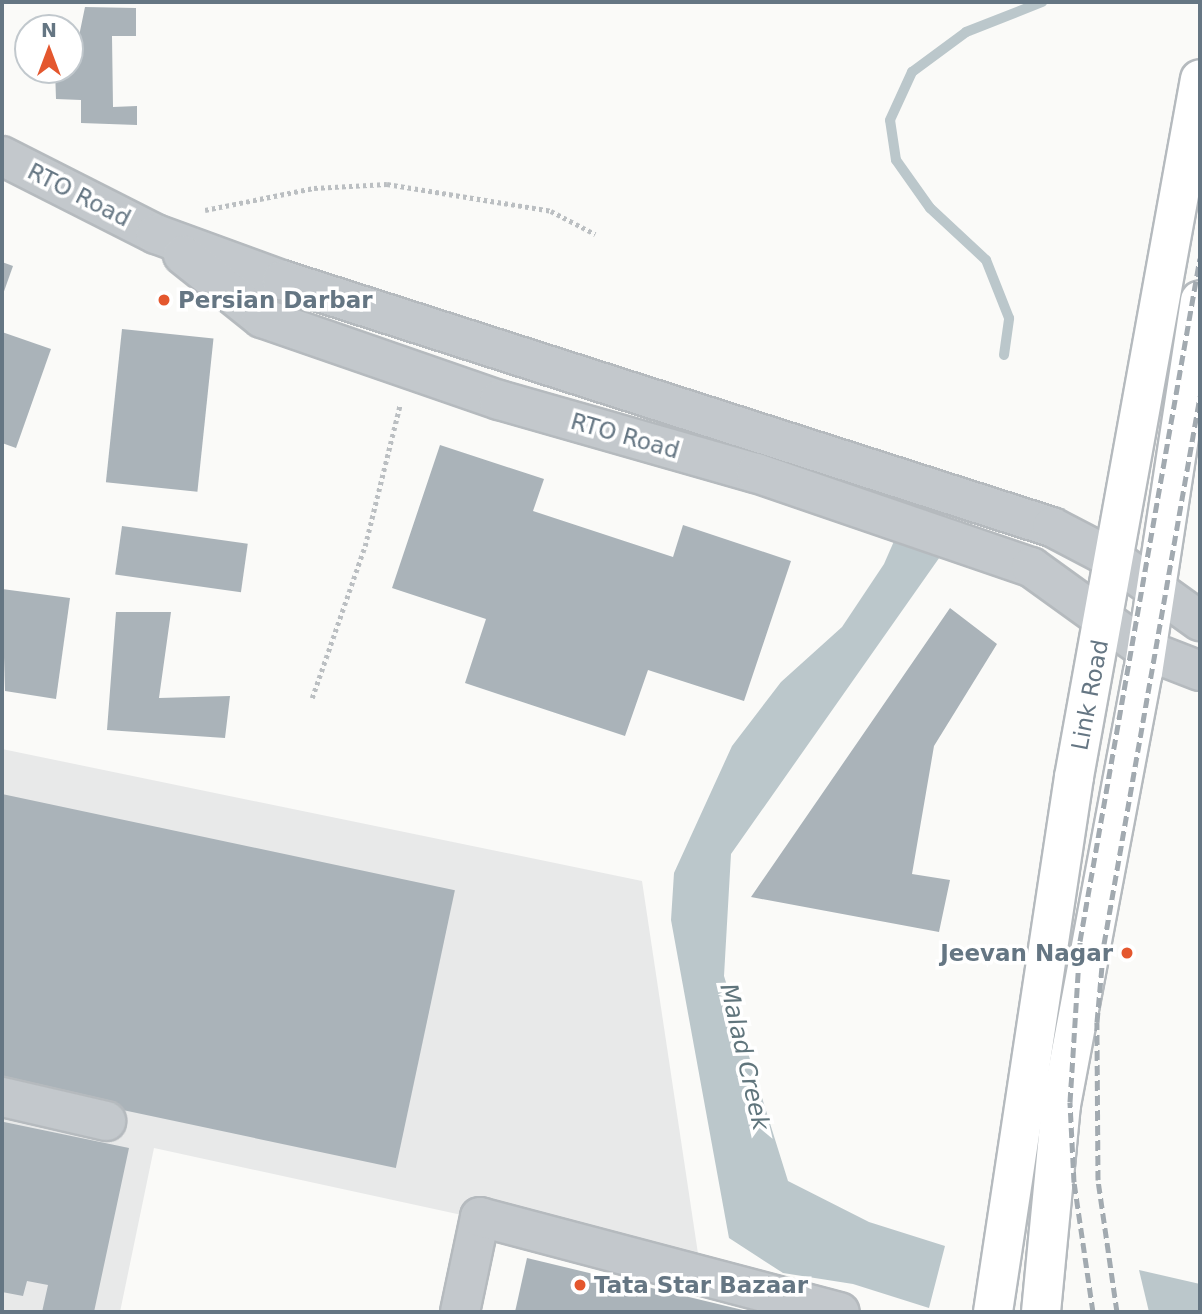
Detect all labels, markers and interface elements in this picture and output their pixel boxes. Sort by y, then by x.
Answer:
north arrow [14,14,84,84]
text: N [41,19,57,41]
street label: RTO Road [23,157,135,233]
place label: Persian Darbar [178,286,373,314]
marker: Persian Darbar [156,292,172,308]
street label: RTO Road [568,407,682,465]
street label: Link Road [1066,637,1114,753]
place label: Jeevan Nagar [940,939,1113,967]
marker: Jeevan Nagar [1119,945,1135,961]
water label: Malad Creek [713,981,775,1133]
place label: Tata Star Bazaar [594,1271,808,1299]
marker: Tata Star Bazaar [572,1277,588,1293]

